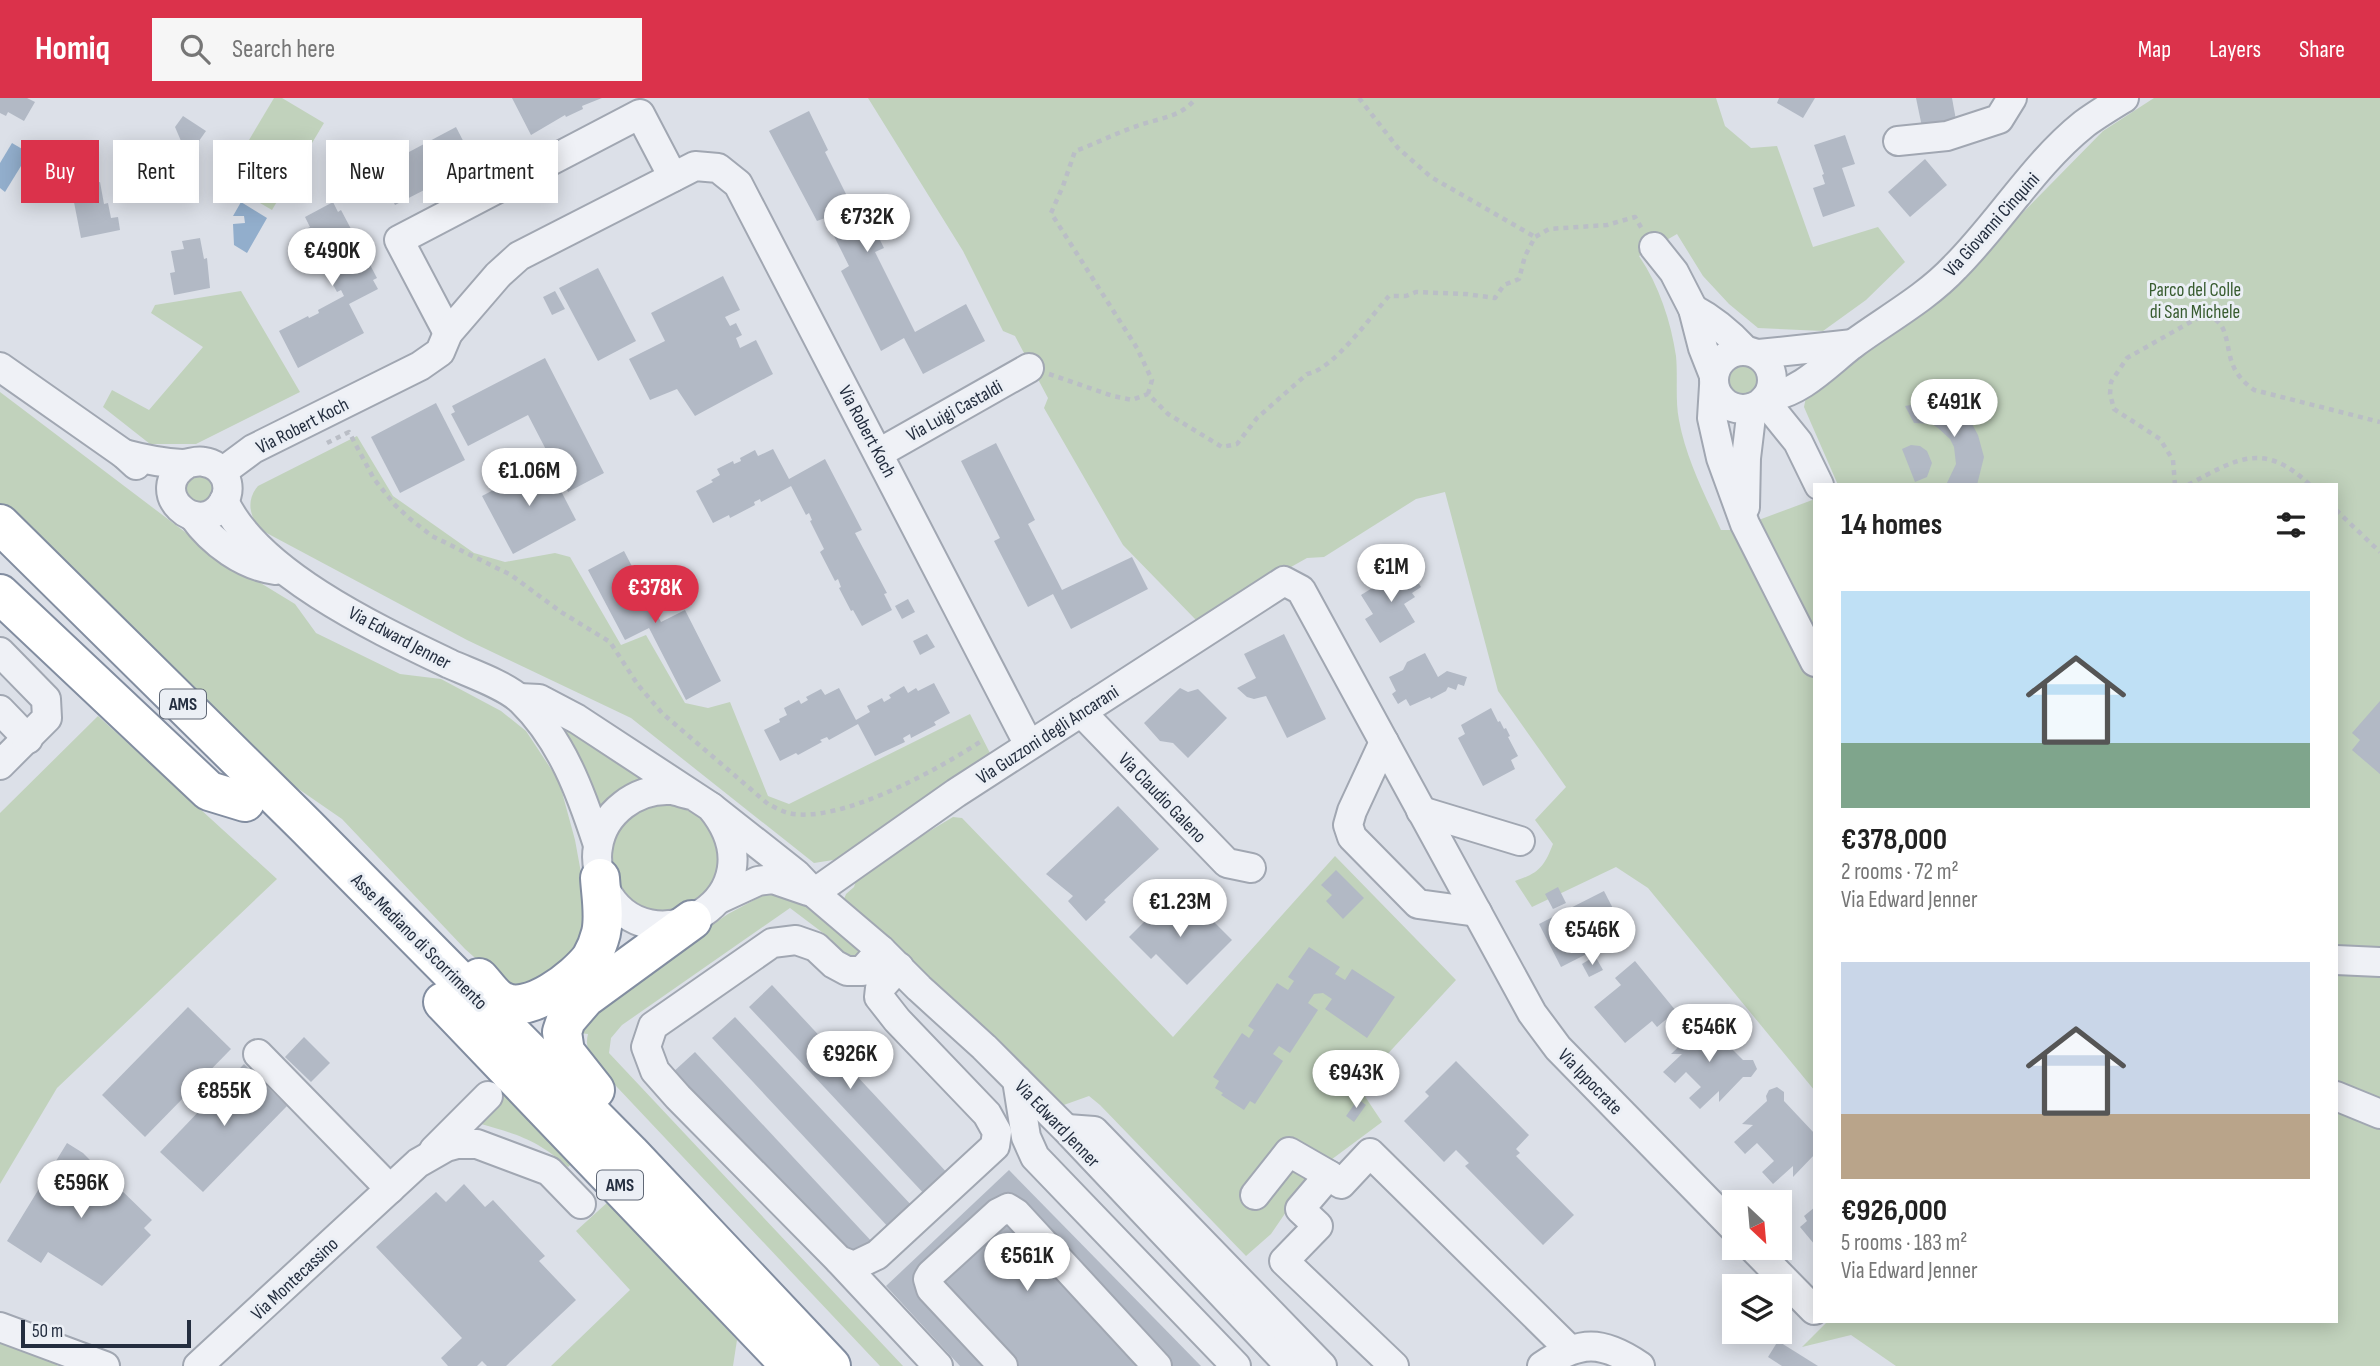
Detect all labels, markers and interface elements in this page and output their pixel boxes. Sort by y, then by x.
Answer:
search box [152,18,642,81]
text: Homiq [35,29,110,69]
icon: search [176,30,214,68]
text: Search here [232,34,335,65]
text: Map [2138,35,2171,64]
text: Layers [2209,35,2261,64]
text: Share [2299,35,2345,64]
chip: Buy [21,140,99,203]
chip: Rent [113,140,199,203]
chip: Filters [213,140,312,203]
chip: New [326,140,409,203]
chip: Apartment [423,140,558,203]
street label: Via Giovanni Cinquini [1939,168,2045,282]
pin: €732K [818,194,916,254]
text: €732K [840,203,894,231]
pin: €490K [283,228,381,288]
text: €490K [304,237,360,265]
park label: Parco del Colle di San Michele [2149,279,2241,324]
street label: Via Luigi Castaldi [903,376,1007,447]
pin: €491K [1905,380,2003,439]
street label: Via Robert Koch [833,382,900,482]
text: €491K [1927,388,1981,416]
street label: Via Robert Koch [253,393,353,459]
pin: €1.06M [472,448,586,508]
text: €1.06M [498,457,560,485]
icon: filters [2272,506,2310,544]
text: 14 homes [1841,507,1942,543]
pin: €1M [1357,545,1425,604]
text: €1M [1373,553,1409,581]
pin: €378K [606,566,704,625]
text: €378K [628,574,682,602]
street label: Via Edward Jenner [344,602,455,675]
icon: home [2013,637,2139,763]
street label: Via Guzzoni degli Ancarani [972,681,1123,790]
road number: AMS [160,690,206,718]
street label: Via Claudio Galeno [1113,748,1211,848]
text: €378,000 [1841,822,1947,858]
text: 2 rooms · 72 m² [1841,858,1959,886]
street label: Asse Mediano di Scorrimento [345,868,492,1015]
pin: €1.23M [1123,880,1237,939]
text: Via Edward Jenner [1841,886,1978,914]
text: €1.23M [1149,888,1211,916]
pin: €546K [1543,908,1641,967]
text: €546K [1565,916,1620,944]
pin: €546K [1660,1004,1758,1064]
icon: home [2013,1008,2139,1134]
text: €546K [1682,1013,1737,1041]
pin: €926K [801,1032,899,1091]
text: €926K [823,1040,877,1068]
street label: Via Ippocrate [1553,1044,1627,1120]
pin: €943K [1307,1051,1405,1110]
text: €943K [1328,1059,1384,1087]
pin: €855K [175,1068,273,1128]
street label: Via Edward Jenner [1009,1075,1105,1173]
text: €855K [197,1077,251,1105]
pin: €596K [32,1160,130,1220]
text: €596K [53,1169,109,1197]
road number: AMS [597,1170,643,1200]
north arrow [1722,1190,1792,1260]
map controls [1722,1190,1792,1344]
text: €926,000 [1841,1193,1947,1229]
text: 5 rooms · 183 m² [1841,1229,1967,1257]
street label: Via Montecassino [247,1233,343,1325]
pin: €561K [978,1234,1076,1293]
text: €561K [1000,1242,1054,1270]
text: Via Edward Jenner [1841,1257,1978,1285]
button: layers [1722,1274,1792,1344]
scale bar [21,1317,191,1349]
text: 50 m [32,1320,63,1343]

